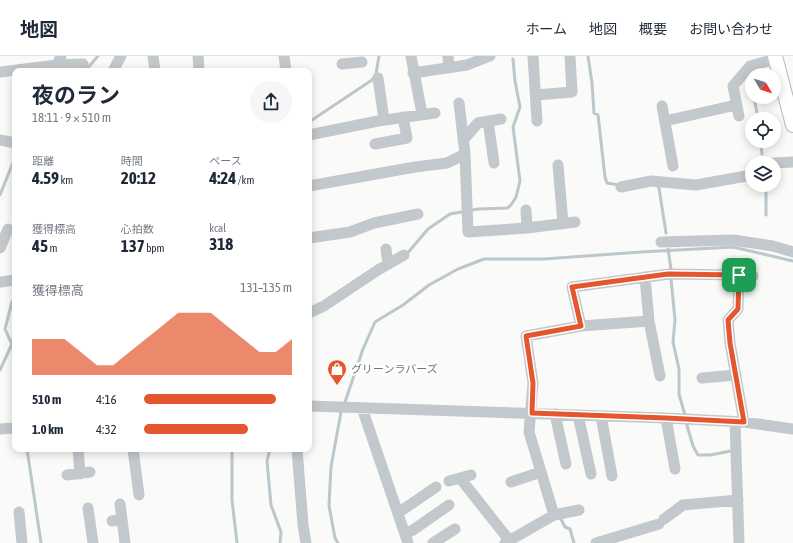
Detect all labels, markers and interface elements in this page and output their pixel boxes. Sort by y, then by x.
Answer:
text: 地図 [20,18,58,40]
text: ホーム [525,21,567,37]
text: 地図 [589,21,617,37]
text: 概要 [639,21,667,37]
text: お問い合わせ [689,21,773,37]
north arrow [745,68,781,104]
map controls [745,68,781,192]
button: share [250,81,292,123]
text: 夜のラン [32,82,120,108]
text: 18:11 · 9 × 510 m [32,110,111,125]
button: locate [745,112,781,148]
text: 距離 [32,155,54,167]
text: 時間 [121,155,143,167]
text: ペース [209,155,242,167]
button: layers [745,156,781,192]
text: 4.59 [32,168,59,188]
text: 20:12 [121,168,156,188]
text: 4:24 [209,168,236,188]
text: km [59,174,73,186]
text: /km [236,174,254,186]
text: kcal [209,222,226,234]
text: 獲得標高 [32,223,76,235]
text: 心拍数 [121,223,154,235]
text: 318 [209,234,233,254]
text: 45 [32,236,48,256]
text: 137 [121,236,145,256]
text: m [48,242,57,254]
text: bpm [145,242,165,254]
pin [722,258,756,292]
icon: arrive [728,264,750,286]
text: 131–135 m [240,280,292,295]
text: 獲得標高 [32,283,84,298]
shop icon: グリーンラバーズ [326,358,348,386]
place label: グリーンラバーズ [351,363,438,375]
text: 510 m [32,392,61,407]
text: 4:16 [96,392,117,407]
text: 1.0 km [32,422,63,437]
text: 4:32 [96,422,117,437]

